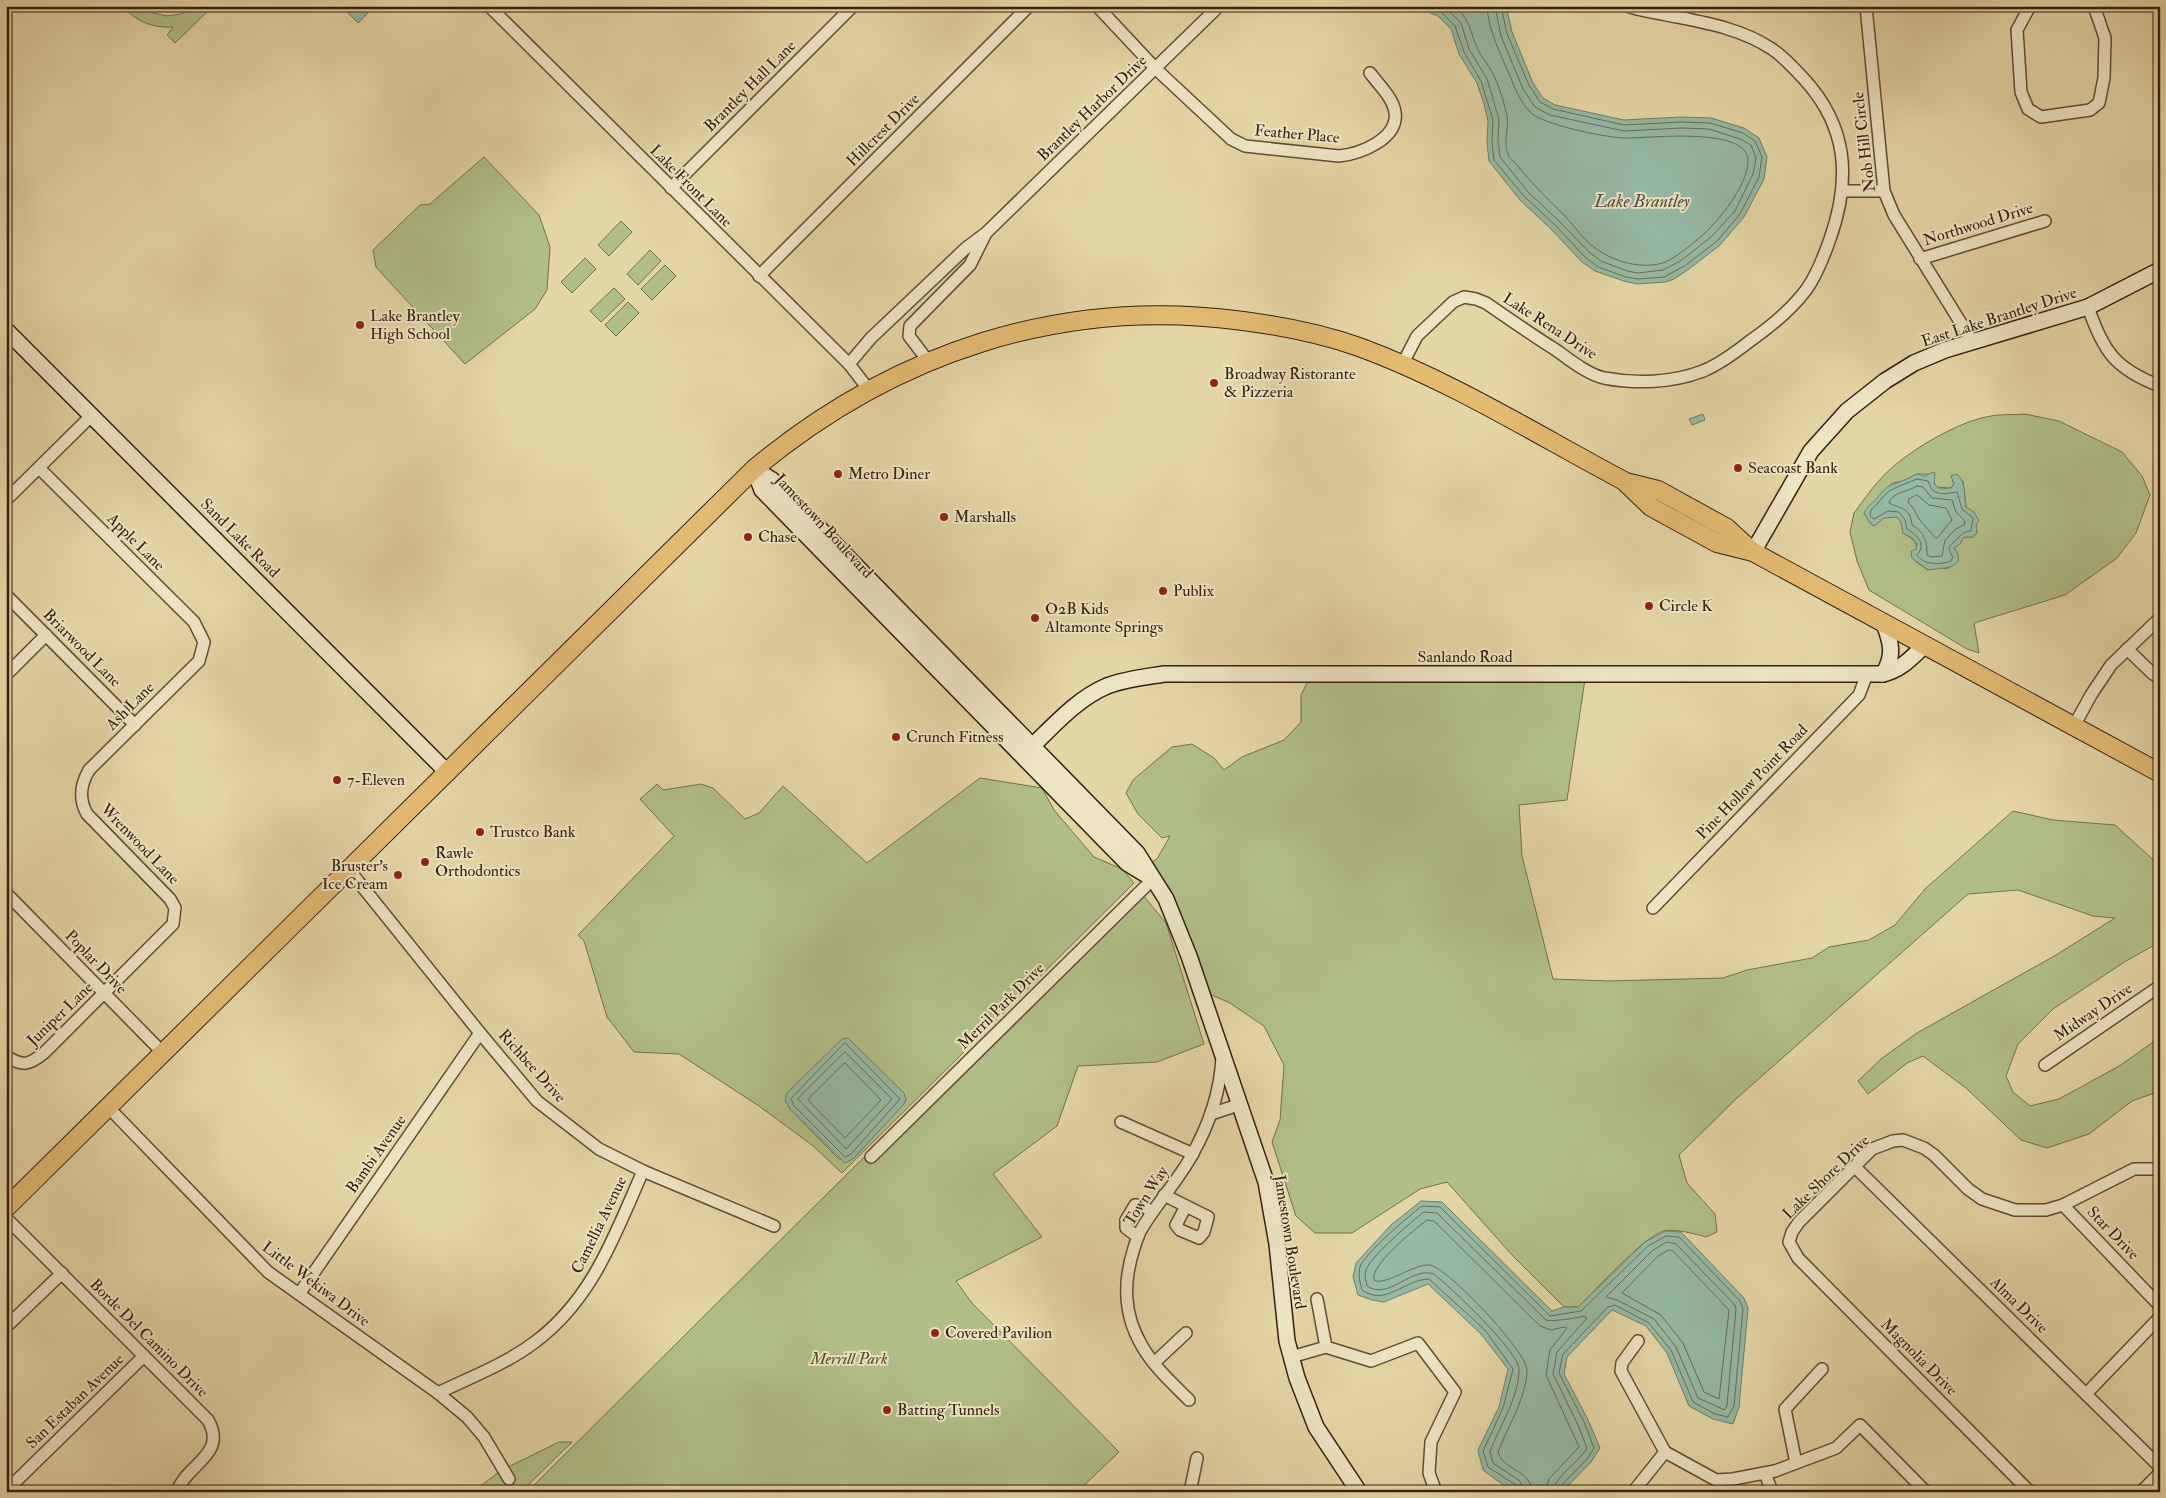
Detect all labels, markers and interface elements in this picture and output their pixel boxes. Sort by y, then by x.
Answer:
street label: Brantley Hall Lane [700,36,800,136]
street label: Brantley Harbor Drive [1033,50,1151,165]
street label: Hillcrest Drive [842,89,924,171]
street label: Nob Hill Circle [1848,90,1880,193]
street label: Feather Place [1253,120,1341,148]
street label: Lake Front Lane [645,140,737,232]
water label: Lake Brantley [1593,190,1691,213]
street label: Northwood Drive [1921,198,2036,250]
street label: East Lake Brantley Drive [1919,282,2079,352]
street label: Lake Rena Drive [1499,288,1601,364]
place label: Lake Brantley High School [370,306,461,344]
marker: Lake Brantley High School [354,319,366,331]
place label: Broadway Ristorante & Pizzeria [1224,364,1356,402]
marker: Broadway Ristorante & Pizzeria [1208,377,1220,389]
place label: Seacoast Bank [1748,458,1838,478]
marker: Seacoast Bank [1732,462,1744,474]
place label: Metro Diner [848,464,930,484]
marker: Metro Diner [832,468,844,480]
street label: Jamestown Boulevard [769,469,878,583]
street label: Sand Lake Road [196,494,284,582]
place label: Marshalls [954,507,1016,527]
street label: Apple Lane [102,508,169,576]
marker: Marshalls [938,511,950,523]
place label: Chase [758,527,797,547]
marker: Chase [742,531,754,543]
place label: Publix [1173,581,1214,601]
marker: Publix [1157,585,1169,597]
place label: Circle K [1659,596,1713,616]
place label: O2B Kids Altamonte Springs [1044,599,1163,638]
marker: Circle K [1643,600,1655,612]
street label: Briarwood Lane [39,605,126,692]
marker: O2B Kids Altamonte Springs [1029,612,1041,624]
street label: Sanlando Road [1418,647,1513,667]
street label: Ash Lane [101,677,159,735]
street label: Pine Hollow Point Road [1692,720,1812,844]
place label: Crunch Fitness [906,727,1003,747]
marker: Crunch Fitness [890,731,902,743]
place label: 7-Eleven [347,770,405,790]
marker: 7-Eleven [331,774,343,786]
street label: Wrenwood Lane [96,799,184,889]
place label: Trustco Bank [490,822,576,842]
marker: Trustco Bank [474,826,486,838]
place label: Rawle Orthodontics [435,843,520,881]
place label: Bruster's Ice Cream [322,856,389,894]
marker: Rawle Orthodontics [419,856,431,868]
marker: Bruster's Ice Cream [392,869,404,881]
street label: Poplar Drive [60,926,132,999]
street label: Merril Park Drive [953,958,1049,1054]
street label: Juniper Lane [22,977,98,1052]
street label: Midway Drive [2050,978,2136,1046]
street label: Richbee Drive [494,1025,570,1107]
street label: Bambi Avenue [342,1111,411,1197]
street label: Lake Shore Drive [1778,1130,1874,1224]
street label: Town Way [1119,1162,1173,1230]
street label: Jamestown Boulevard [1268,1172,1311,1311]
street label: Camellia Avenue [567,1173,631,1277]
street label: Star Drive [2083,1202,2144,1264]
street label: Little Wekiwa Drive [258,1237,374,1331]
street label: Alma Drive [1985,1272,2053,1338]
street label: Borde Del Camino Drive [85,1274,213,1402]
street label: Magnolia Drive [1876,1314,1962,1400]
place label: Covered Pavilion [945,1323,1052,1343]
marker: Covered Pavilion [929,1327,941,1339]
street label: San Estaban Avenue [22,1349,128,1453]
park label: Merrill Park [809,1349,888,1369]
place label: Batting Tunnels [897,1400,999,1420]
marker: Batting Tunnels [881,1404,893,1416]

